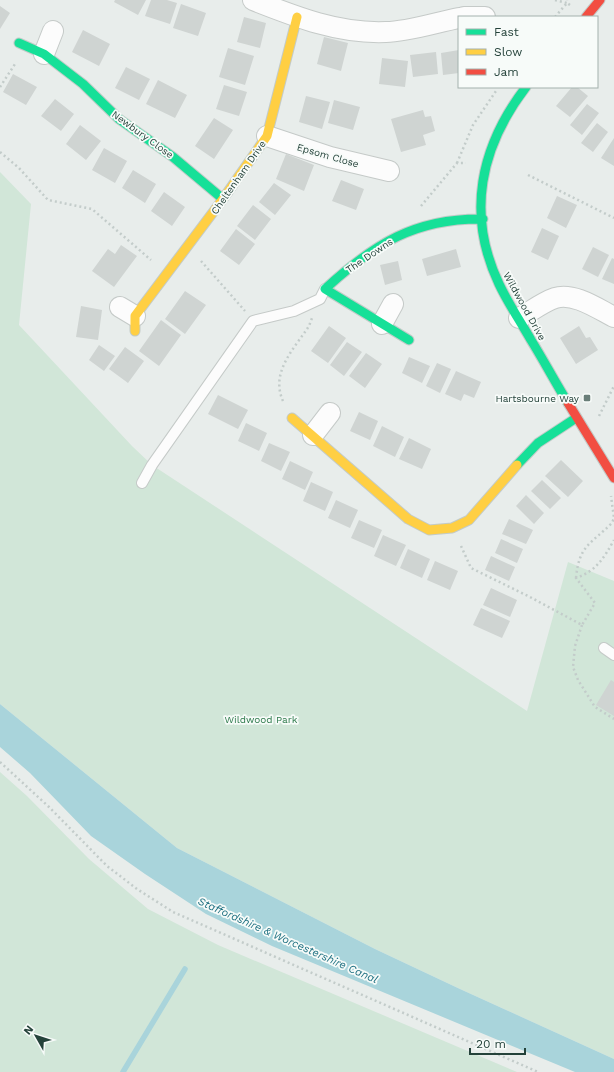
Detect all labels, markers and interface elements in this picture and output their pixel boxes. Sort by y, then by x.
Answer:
legend [458,16,598,88]
text: Fast [494,25,519,39]
text: Slow [494,45,522,59]
text: Jam [494,65,519,79]
street label: Newbury Close [110,108,176,160]
street label: Cheltenham Drive [209,138,268,216]
street label: Epsom Close [296,141,360,170]
street label: The Downs [344,236,395,275]
street label: Wildwood Drive [501,270,548,342]
place label: Hartsbourne Way [495,393,580,404]
marker: Hartsbourne Way [582,393,592,403]
park label: Wildwood Park [225,714,298,725]
water label: Staffordshire & Worcestershire Canal [196,895,380,986]
north arrow [16,1016,56,1056]
text: N [21,1023,36,1037]
scale bar [470,1030,525,1056]
text: 20 m [476,1037,506,1051]

